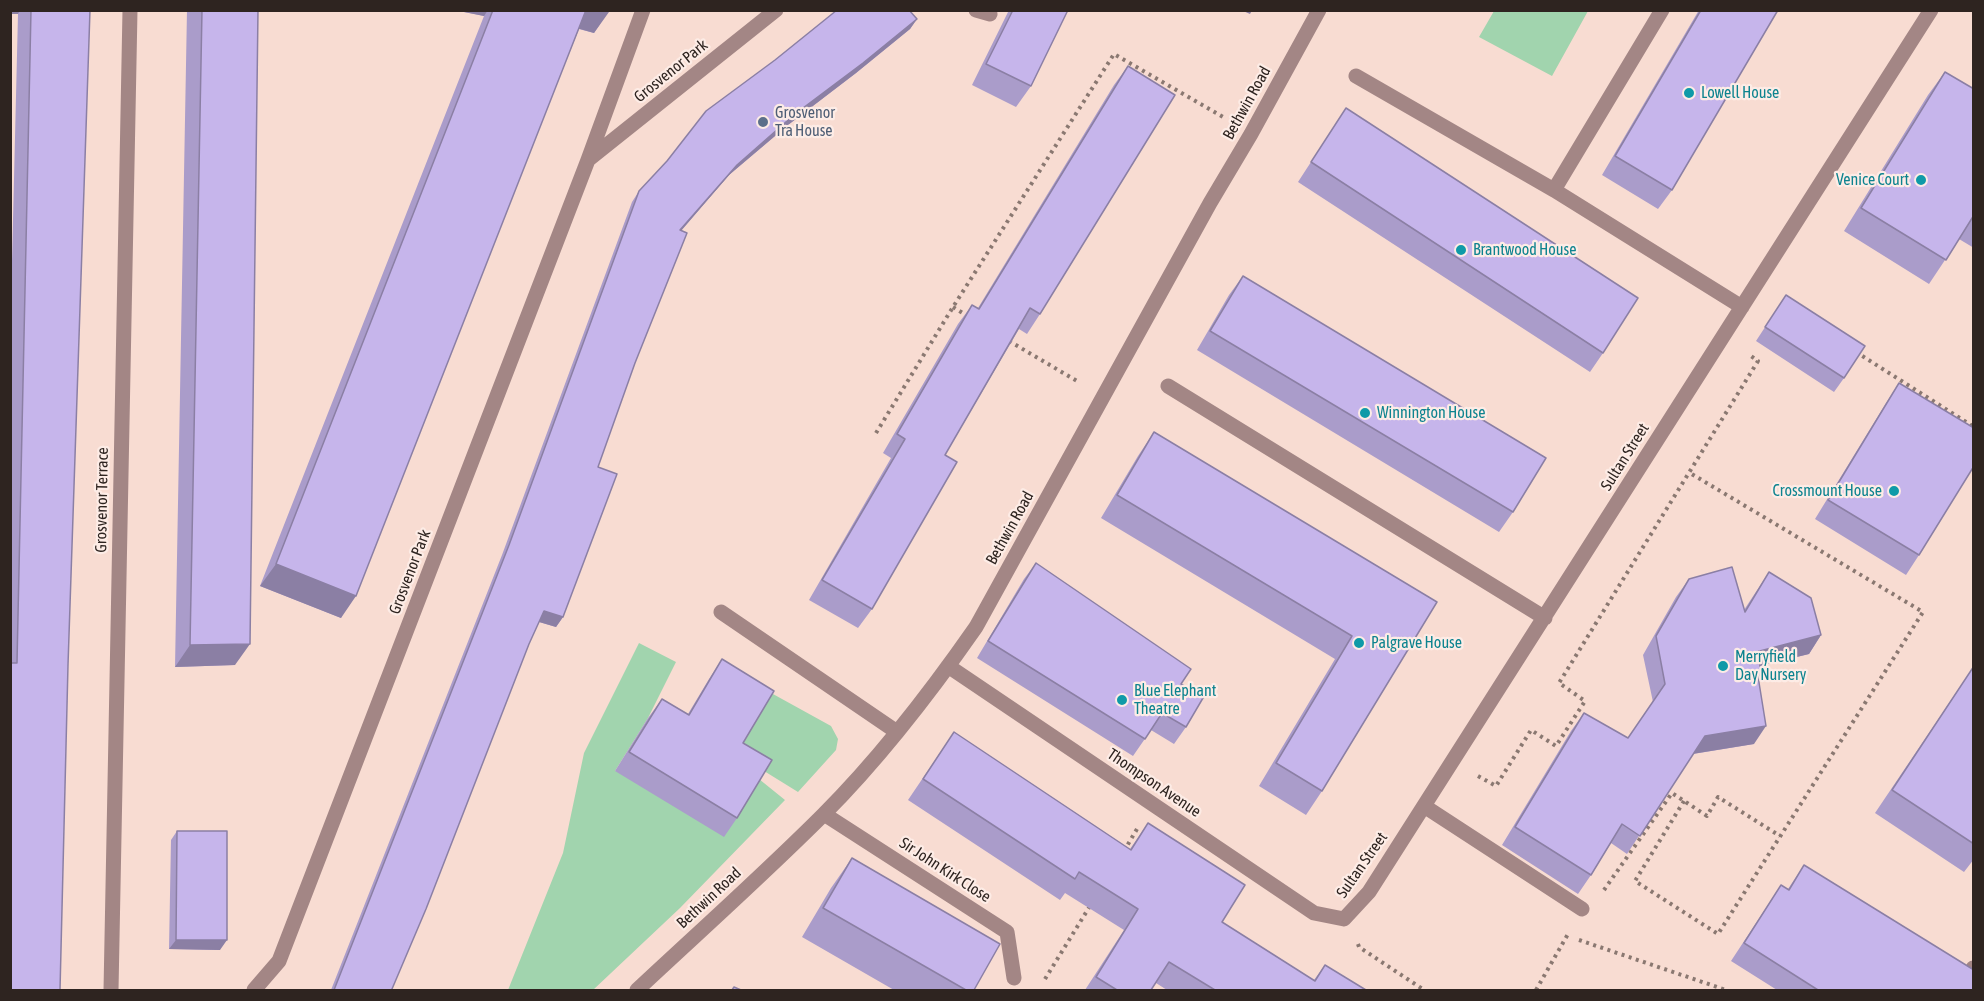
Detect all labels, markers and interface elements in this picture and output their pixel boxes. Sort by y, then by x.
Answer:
street label: Grosvenor Park [630,36,712,106]
street label: Bethwin Road [1219,63,1275,143]
place label: Lowell House [1701,83,1779,103]
marker: Lowell House [1682,86,1696,100]
place label: Grosvenor Tra House [775,103,835,141]
marker: Grosvenor Tra House [756,115,770,129]
place label: Venice Court [1836,170,1909,190]
marker: Venice Court [1914,173,1928,187]
place label: Brantwood House [1473,240,1576,260]
marker: Brantwood House [1454,243,1468,257]
place label: Winnington House [1377,403,1485,423]
marker: Winnington House [1358,406,1372,420]
street label: Sultan Street [1597,420,1653,494]
street label: Grosvenor Terrace [91,447,113,553]
place label: Crossmount House [1772,481,1882,501]
marker: Crossmount House [1887,484,1901,498]
street label: Bethwin Road [982,488,1038,568]
street label: Grosvenor Park [385,527,435,617]
place label: Palgrave House [1371,633,1462,653]
marker: Palgrave House [1352,636,1366,650]
place label: Merryfield Day Nursery [1735,647,1806,685]
marker: Merryfield Day Nursery [1716,659,1730,673]
place label: Blue Elephant Theatre [1134,681,1216,719]
marker: Blue Elephant Theatre [1115,693,1129,707]
street label: Thompson Avenue [1104,745,1204,821]
street label: Sultan Street [1332,828,1392,902]
street label: Sir John Kirk Close [896,833,994,907]
street label: Bethwin Road [673,863,745,933]

